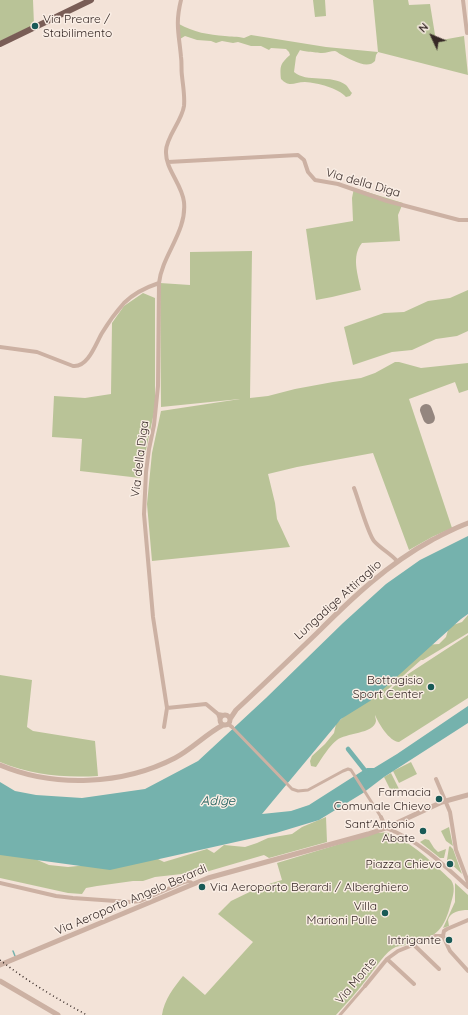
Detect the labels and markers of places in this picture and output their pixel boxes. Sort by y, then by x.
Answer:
place label: Via Preare / Stabilimento [43,12,112,40]
marker: Via Preare / Stabilimento [30,21,40,31]
place label: Bottagisio Sport Center [353,673,423,701]
marker: Bottagisio Sport Center [426,682,436,692]
place label: Farmacia Comunale Chievo [334,785,431,813]
marker: Farmacia Comunale Chievo [434,794,444,804]
place label: Sant'Antonio Abate [345,817,415,845]
marker: Sant'Antonio Abate [418,826,428,836]
place label: Piazza Chievo [365,857,442,871]
marker: Piazza Chievo [445,859,455,869]
place label: Via Aeroporto Berardi / Alberghiero [210,880,409,894]
marker: Via Aeroporto Berardi / Alberghiero [197,882,207,892]
place label: Villa Marioni Pullè [306,899,377,927]
marker: Villa Marioni Pullè [380,908,390,918]
place label: Intrigante [387,933,441,947]
marker: Intrigante [444,935,454,945]

